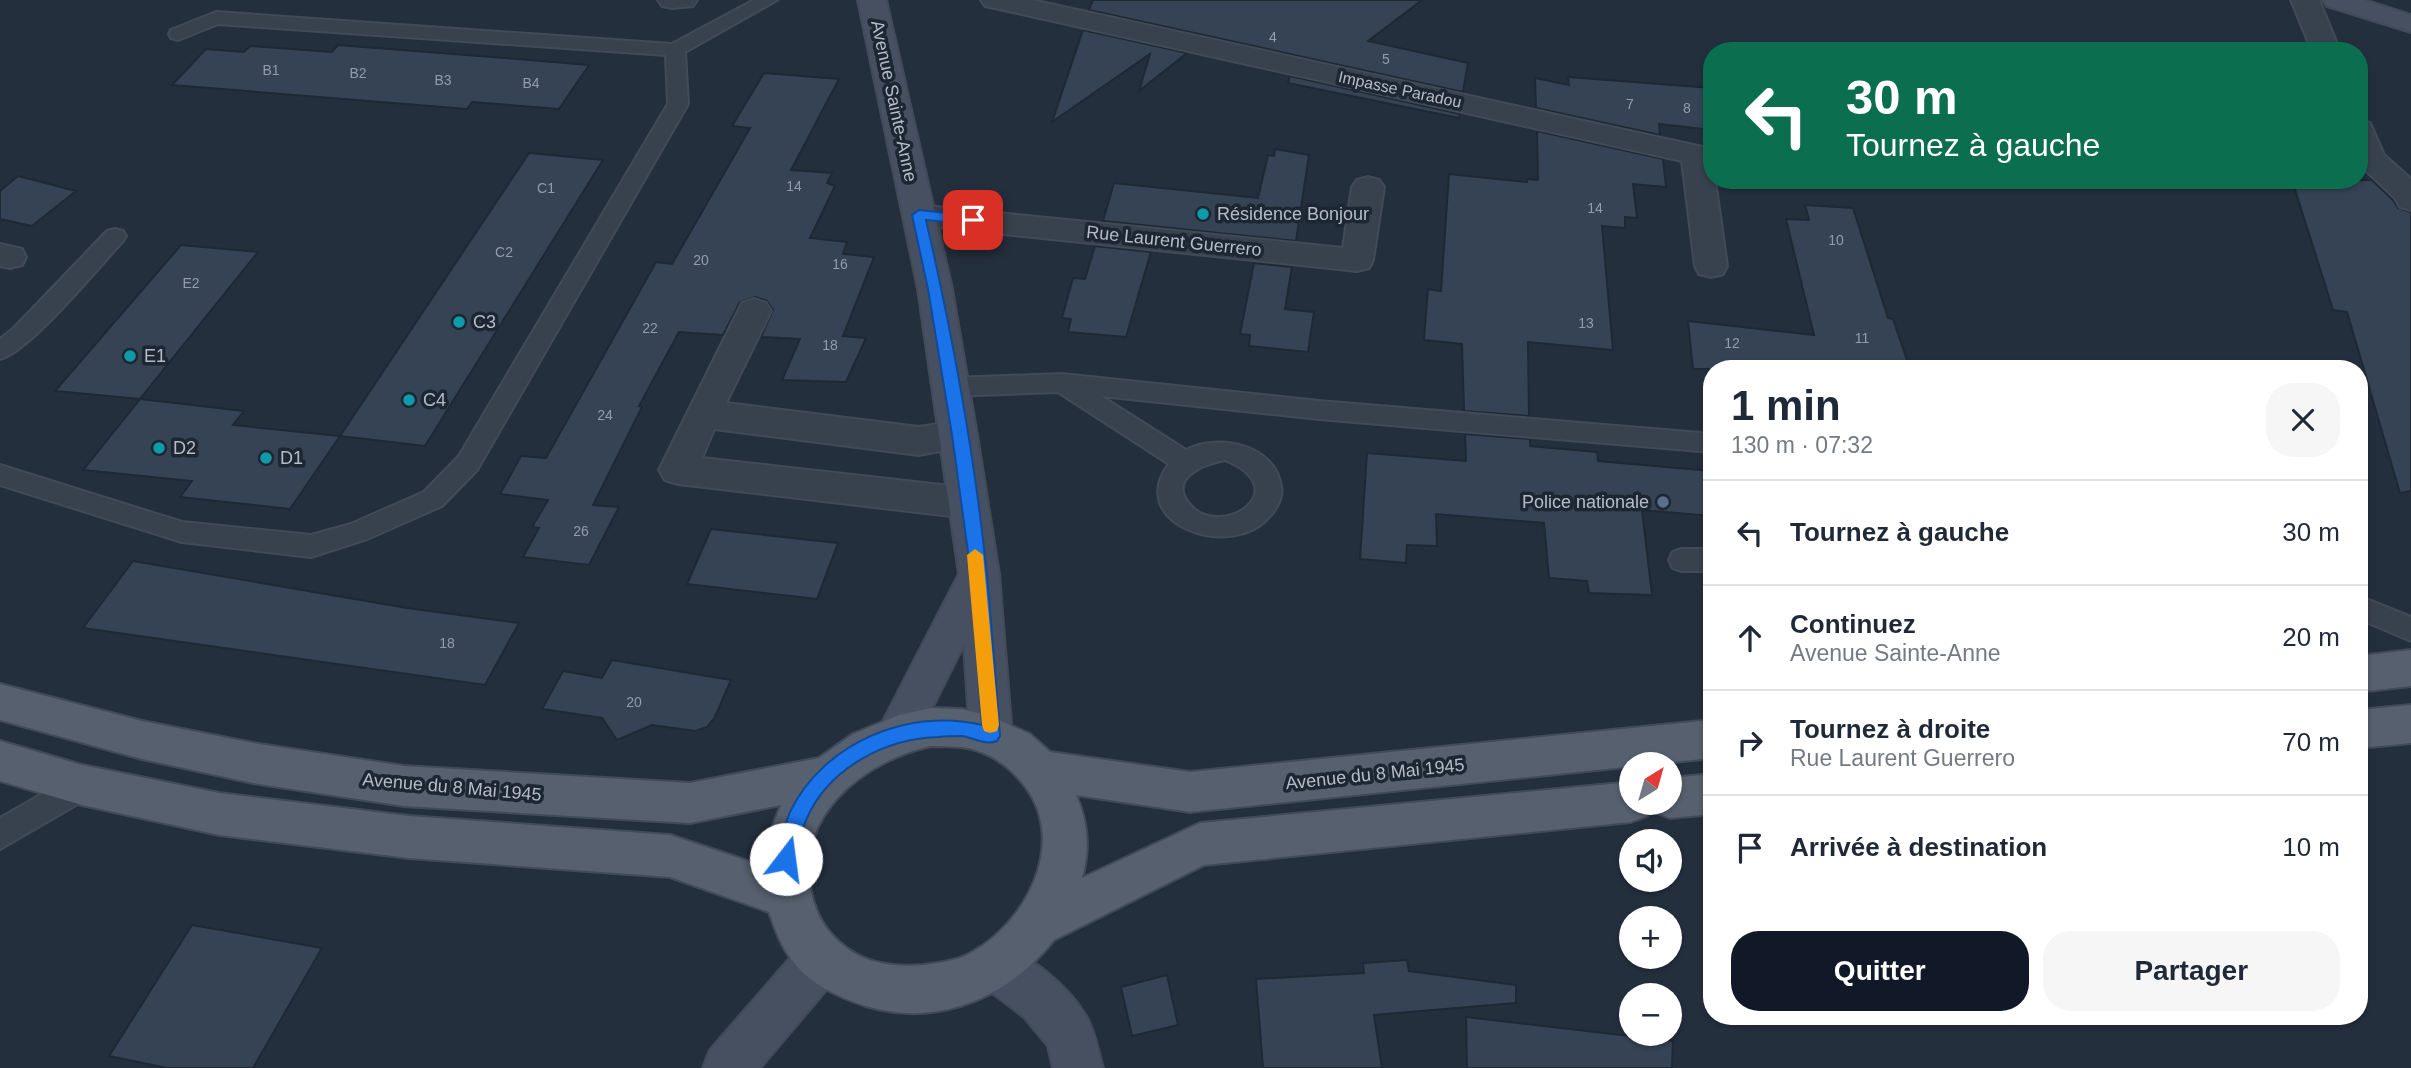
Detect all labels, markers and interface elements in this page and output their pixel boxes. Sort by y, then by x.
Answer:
street label: Avenue Sainte-Anne [867,18,921,184]
house number: 4 [1269,29,1277,45]
house number: 5 [1382,51,1390,67]
house number: B1 [262,62,280,78]
house number: B2 [349,65,367,81]
street label: Impasse Paradou [1337,68,1463,111]
icon: left [1731,70,1822,161]
text: 30 m [1846,70,1958,124]
house number: B3 [434,72,452,88]
house number: B4 [522,75,540,91]
house number: 7 [1626,96,1634,112]
house number: 8 [1683,100,1691,116]
text: Tournez à gauche [1846,127,2100,163]
house number: 14 [786,178,802,194]
house number: C1 [537,180,555,196]
pin [943,190,1003,250]
house number: 14 [1587,200,1603,216]
icon: arrive [954,201,992,239]
place label: Résidence Bonjour [1217,204,1369,224]
marker: Résidence Bonjour [1195,206,1211,222]
street label: Rue Laurent Guerrero [1085,222,1263,260]
house number: 10 [1828,232,1844,248]
house number: C2 [495,244,513,260]
house number: 20 [693,252,709,268]
house number: 16 [832,256,848,272]
house number: E2 [182,275,200,291]
place label: C3 [473,312,496,332]
marker: C3 [451,314,467,330]
house number: 13 [1578,315,1594,331]
house number: 22 [642,320,658,336]
house number: 11 [1855,330,1869,346]
house number: 12 [1724,335,1740,351]
house number: 18 [822,337,838,353]
place label: E1 [144,346,166,366]
marker: E1 [122,348,138,364]
text: 1 min [1731,382,1841,429]
button: close [2266,383,2340,457]
place label: C4 [423,390,446,410]
marker: C4 [401,392,417,408]
house number: 24 [597,407,613,423]
text: 130 m · 07:32 [1731,432,1873,458]
place label: D2 [173,438,196,458]
marker: D2 [151,440,167,456]
place label: D1 [280,448,303,468]
marker: D1 [258,450,274,466]
place label: Police nationale [1522,492,1649,512]
marker: Police nationale [1655,494,1671,510]
icon: left [1731,514,1769,552]
text: Tournez à gauche [1790,517,2009,547]
text: 30 m [2282,517,2340,547]
house number: 26 [573,523,589,539]
text: Continuez [1790,609,1916,639]
icon: ahead [1731,619,1769,657]
text: 20 m [2282,622,2340,652]
house number: 18 [439,635,455,651]
text: Avenue Sainte-Anne [1790,640,2001,666]
house number: 20 [626,694,642,710]
text: Tournez à droite [1790,714,1990,744]
icon: right [1731,724,1769,762]
text: 70 m [2282,727,2340,757]
text: Rue Laurent Guerrero [1790,745,2015,771]
north arrow [1619,752,1682,816]
map controls [1619,752,1682,1046]
street label: Avenue du 8 Mai 1945 [1285,755,1465,793]
street label: Avenue du 8 Mai 1945 [362,769,542,805]
position arrow [749,822,823,896]
button: sound [1619,829,1682,892]
icon: arrive [1731,829,1769,867]
text: Arrivée à destination [1790,832,2047,862]
text: 10 m [2282,832,2340,862]
button: + [1619,906,1682,969]
button: Quitter [1731,931,2029,1011]
button: Partager [2043,931,2340,1011]
button: − [1619,983,1682,1046]

